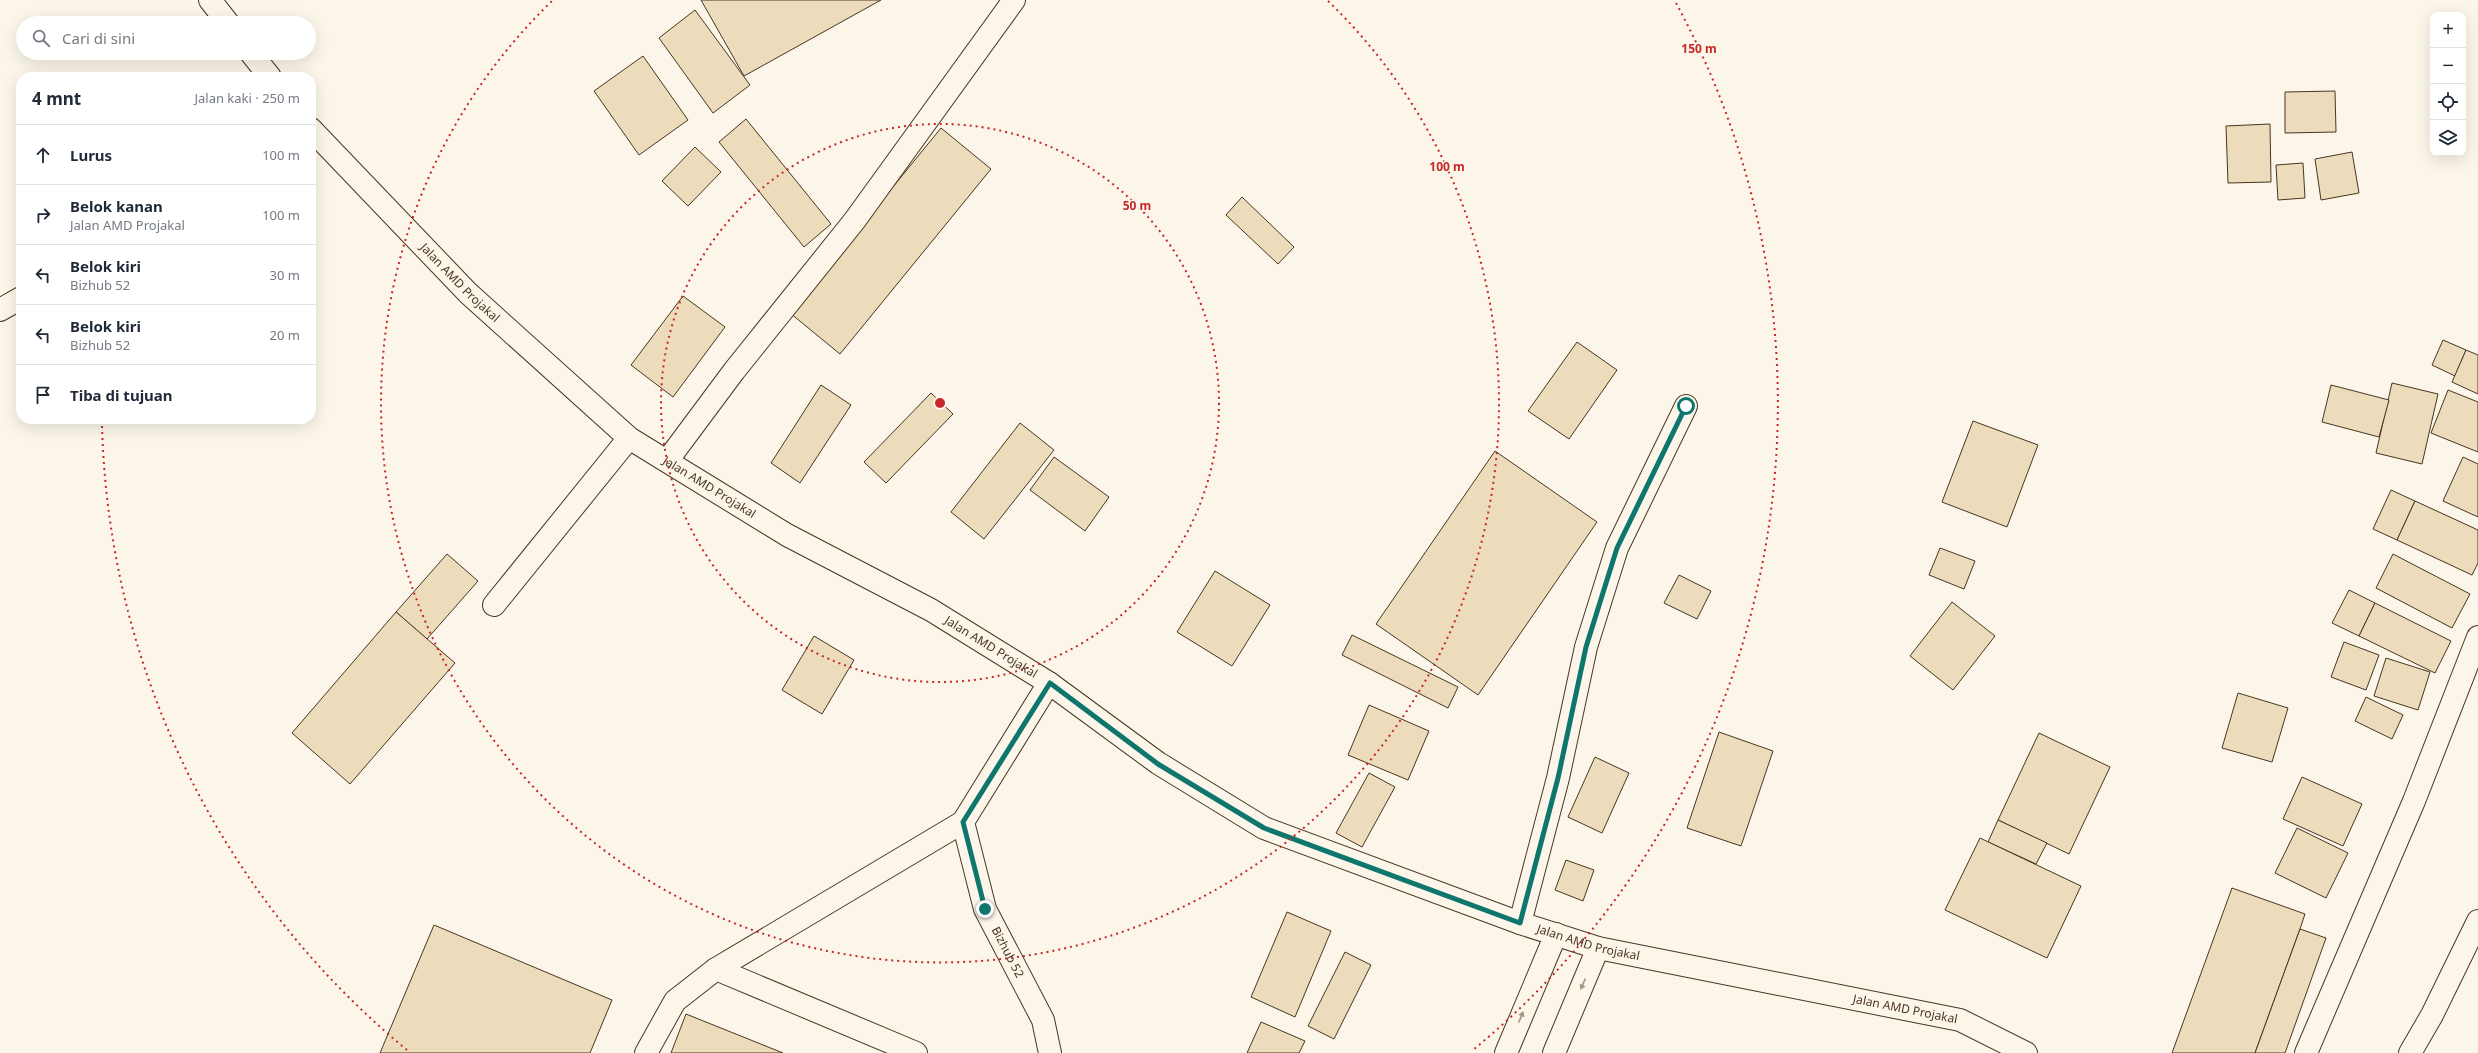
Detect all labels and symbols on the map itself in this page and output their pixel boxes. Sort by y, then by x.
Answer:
text: 150 m [1681,40,1717,57]
text: 100 m [1429,158,1465,175]
text: 50 m [1123,197,1151,214]
street label: Jalan AMD Projakal [416,238,504,326]
centre of rings [933,396,947,410]
route start [1677,397,1695,415]
street label: Jalan AMD Projakal [659,451,759,522]
street label: Jalan AMD Projakal [941,611,1041,682]
route end [976,900,994,918]
street label: Jalan AMD Projakal [1534,920,1641,964]
street label: Bizhub 52 [988,923,1029,981]
one-way arrow [1580,978,1586,989]
street label: Jalan AMD Projakal [1851,990,1959,1027]
one-way arrow [1518,1011,1524,1023]

